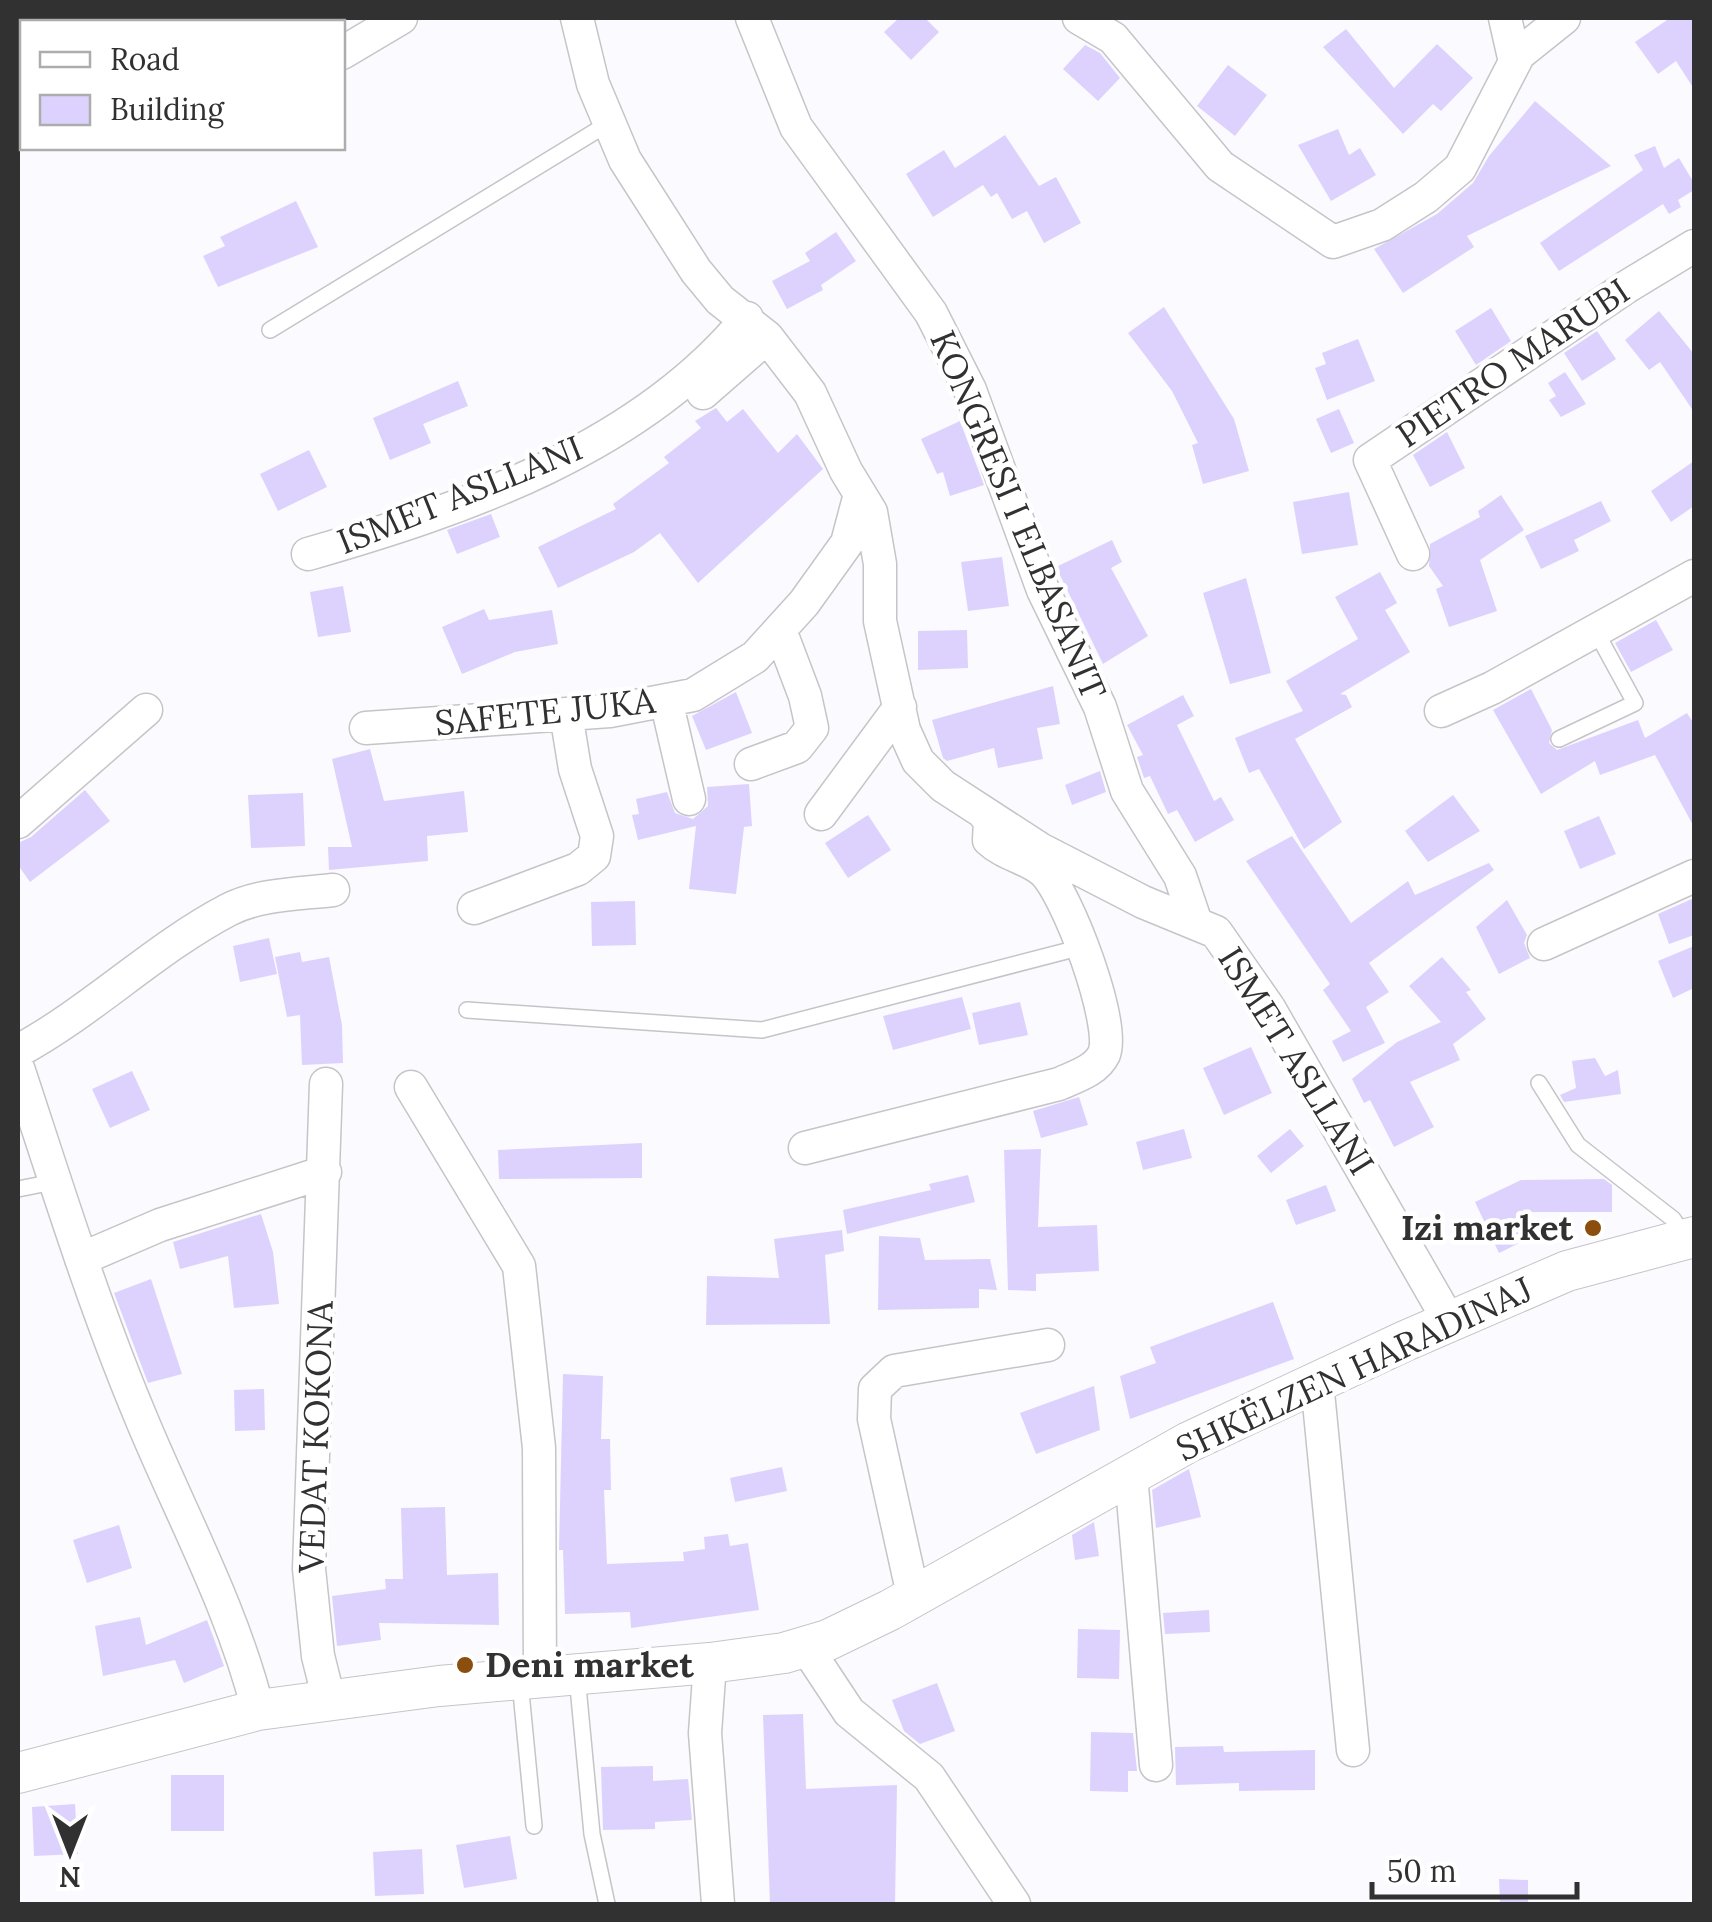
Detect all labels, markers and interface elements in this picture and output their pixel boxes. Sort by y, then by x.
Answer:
legend [20,20,345,150]
text: Road [110,40,180,78]
text: Building [110,90,226,129]
street label: PIETRO MARUBI [1388,268,1638,457]
street label: KONGRESI I ELBASANIT [920,324,1117,706]
street label: ISMET ASLLANI [331,425,589,564]
street label: SAFETE JUKA [433,677,658,745]
street label: ISMET ASLLANI [1208,938,1384,1183]
place label: Izi market [1401,1205,1574,1250]
marker: Izi market [1582,1217,1604,1239]
street label: SHKËLZEN HARADINAJ [1169,1266,1539,1471]
street label: VEDAT KOKONA [288,1299,343,1575]
place label: Deni market [485,1642,694,1687]
marker: Deni market [454,1654,476,1676]
north arrow [20,1802,120,1902]
scale bar [1372,1837,1577,1899]
text: 50 m [1387,1852,1457,1890]
text: N [59,1859,81,1895]

